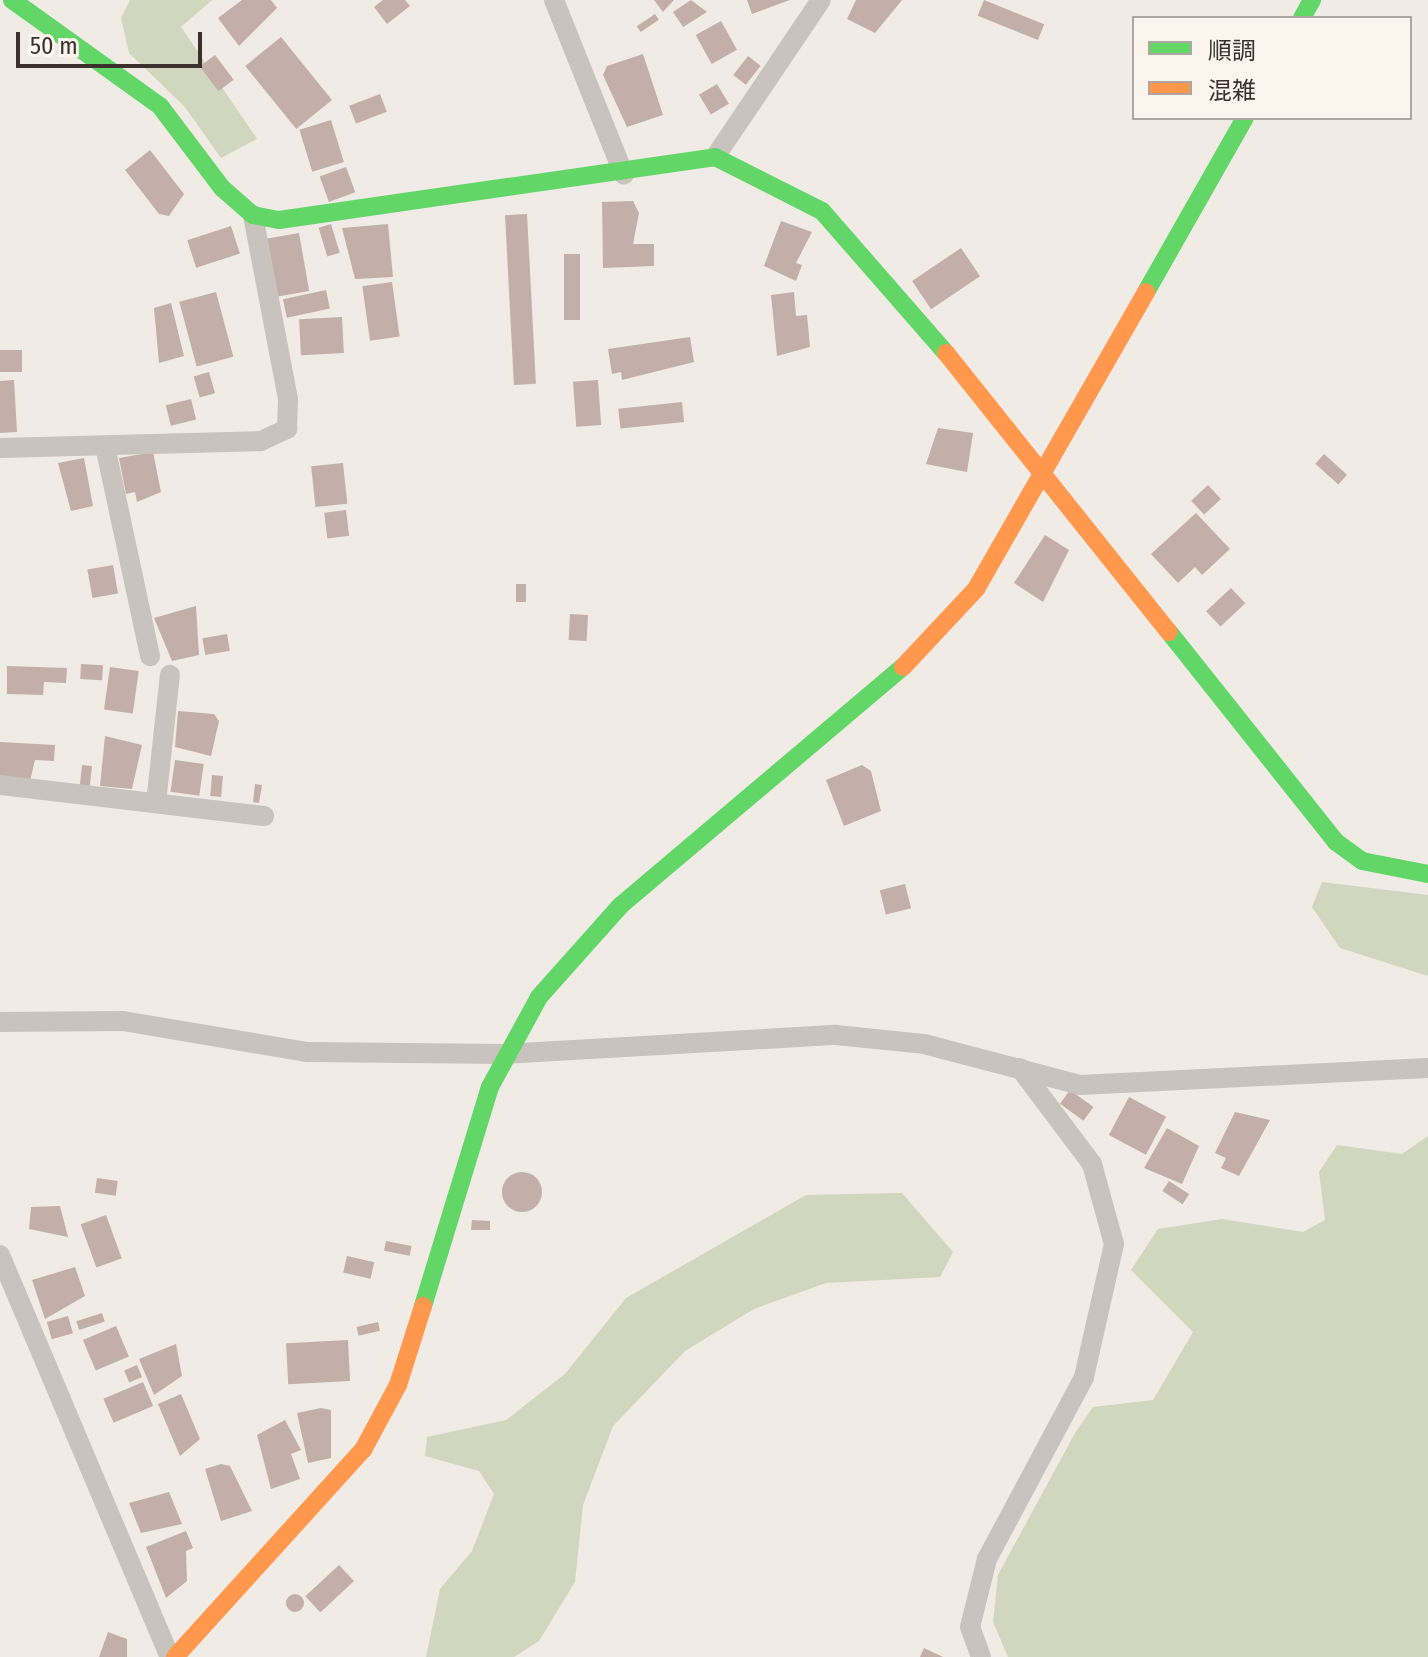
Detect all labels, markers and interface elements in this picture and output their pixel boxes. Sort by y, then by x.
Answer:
scale bar [20,16,206,66]
legend [1132,16,1412,120]
text: 50 m [30,32,78,60]
text: 順調 [1208,37,1256,65]
text: 混雑 [1208,77,1256,105]

